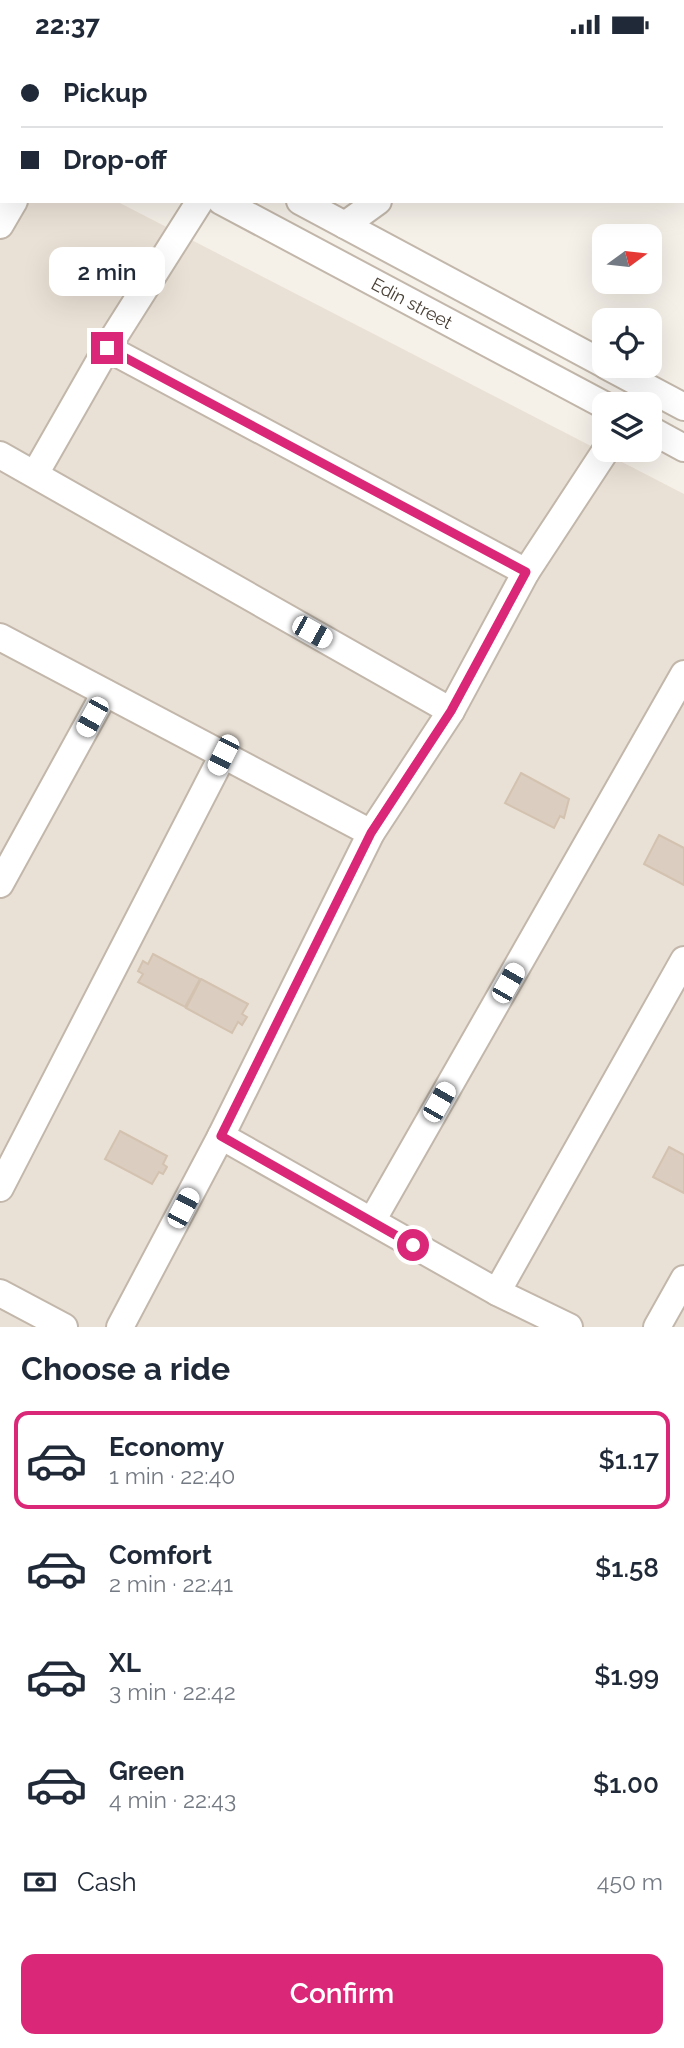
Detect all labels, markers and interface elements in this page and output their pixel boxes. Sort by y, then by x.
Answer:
text: 22:37 [35,10,100,40]
text: Pickup [63,78,148,108]
text: Drop-off [63,145,167,175]
north arrow [592,224,662,294]
map controls [592,224,662,462]
callout: 2 min [49,247,165,295]
text: 2 min [78,258,136,285]
street label: Edin street [368,273,456,333]
button: locate [592,308,662,378]
route end [91,332,123,364]
button: layers [592,392,662,462]
car [289,613,336,651]
car [73,694,112,740]
car [205,732,242,778]
car [489,960,528,1006]
car [420,1079,459,1125]
car [164,1185,203,1231]
route start [397,1229,429,1261]
text: Choose a ride [21,1350,230,1387]
icon: car [25,1429,88,1492]
text: Economy [109,1432,224,1462]
text: $1.17 [598,1445,659,1475]
text: 1 min · 22:40 [109,1462,235,1489]
icon: car [25,1537,88,1600]
text: Comfort [109,1540,212,1570]
text: $1.58 [595,1553,659,1583]
text: 2 min · 22:41 [109,1570,233,1597]
icon: car [25,1645,88,1708]
text: XL [109,1648,141,1678]
text: $1.99 [594,1661,659,1691]
text: 3 min · 22:42 [109,1678,236,1705]
icon: car [25,1753,88,1816]
text: Green [109,1756,185,1786]
text: $1.00 [593,1769,659,1799]
text: 4 min · 22:43 [109,1786,236,1813]
icon: cash [21,1863,59,1901]
text: Cash [77,1867,137,1897]
text: 450 m [597,1868,663,1895]
button: Confirm [21,1954,663,2034]

